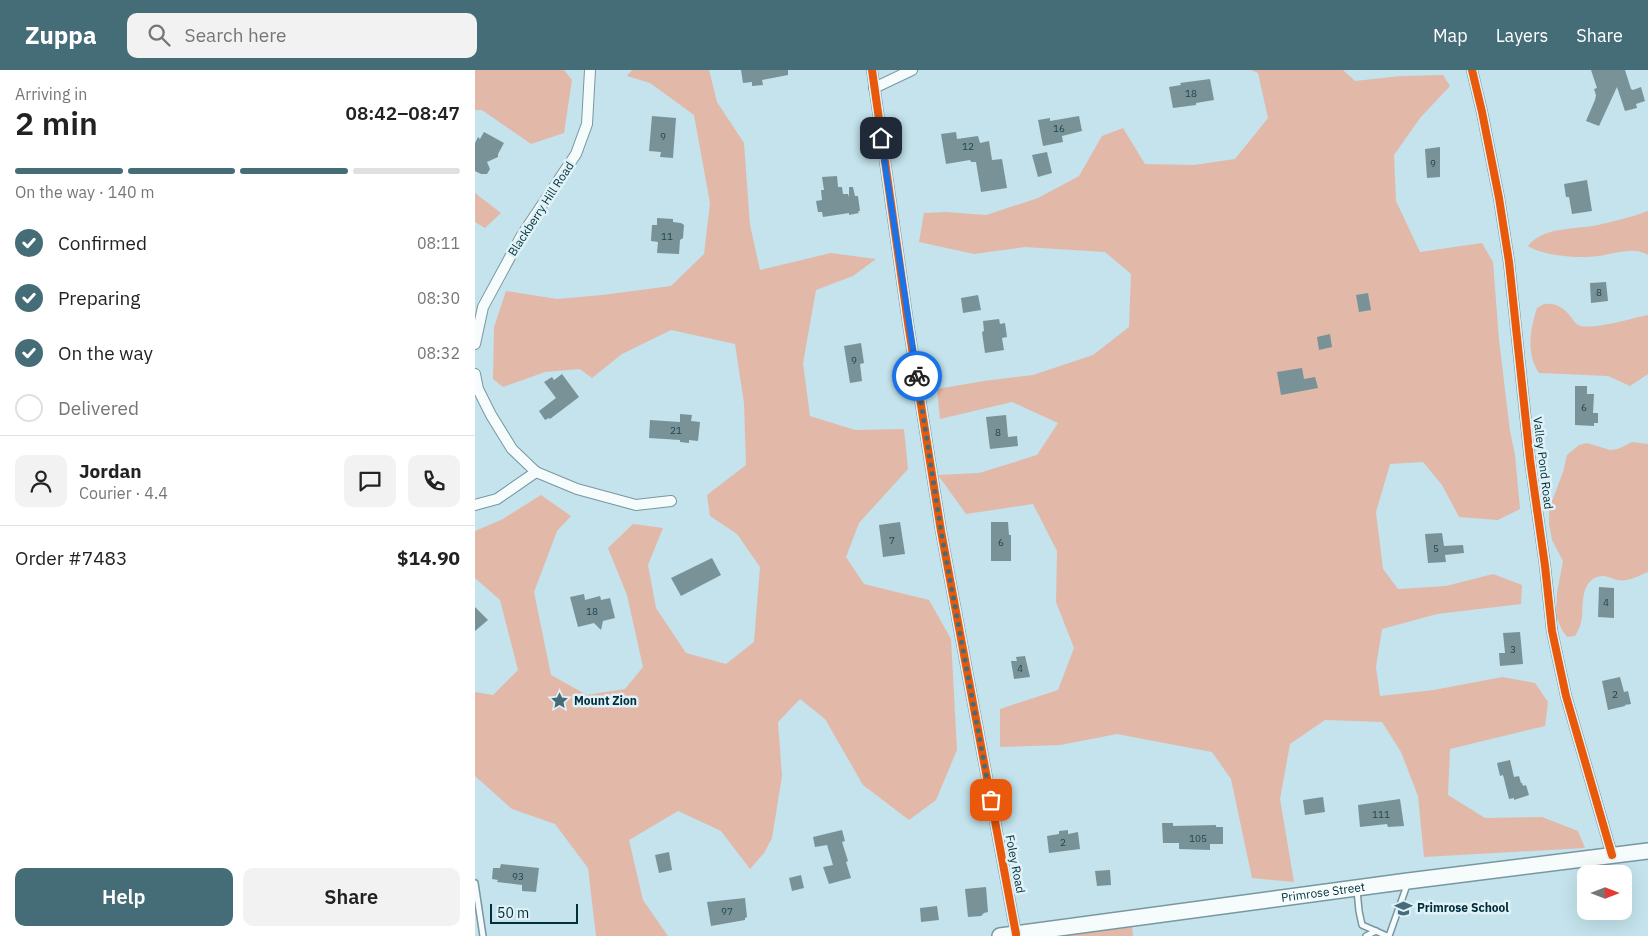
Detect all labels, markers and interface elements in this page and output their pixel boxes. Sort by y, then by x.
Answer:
search box [127,13,477,58]
text: Zuppa [25,19,97,51]
icon: search [145,21,173,49]
text: Search here [185,23,286,47]
text: Map [1433,24,1468,47]
text: Layers [1496,24,1548,47]
text: Share [1576,24,1623,47]
text: Arriving in [15,84,87,104]
house number: 18 [1185,87,1197,100]
text: 08:42–08:47 [346,101,460,125]
text: 2 min [15,102,98,144]
pin [860,117,902,159]
house number: 16 [1053,122,1065,135]
icon: home [867,124,895,152]
house number: 9 [660,130,666,143]
house number: 12 [962,140,974,153]
house number: 9 [1430,157,1436,170]
street label: Blackberry Hill Road [504,159,577,259]
text: On the way · 140 m [15,182,154,202]
icon: check [15,229,43,257]
house number: 11 [661,230,673,243]
text: Confirmed [58,231,147,255]
text: 08:11 [417,233,460,253]
icon: check [15,284,43,312]
text: Preparing [58,286,140,310]
house number: 8 [1596,286,1602,299]
text: 08:30 [417,288,460,308]
icon: check [15,339,43,367]
text: On the way [58,341,153,365]
text: 08:32 [417,343,460,363]
courier [892,351,942,401]
house number: 9 [851,354,857,367]
icon: bike [903,362,931,390]
text: Delivered [58,396,139,420]
house number: 6 [1581,401,1587,414]
street label: Valley Pond Road [1530,416,1557,510]
house number: 21 [670,424,682,437]
house number: 8 [995,426,1001,439]
button: person [15,455,67,507]
button: chat [344,455,396,507]
button: phone [408,455,460,507]
text: Jordan [79,459,142,483]
text: Courier · 4.4 [79,483,168,503]
house number: 7 [889,534,895,547]
house number: 6 [998,536,1004,549]
house number: 5 [1433,542,1439,555]
text: Order #7483 [15,546,127,570]
text: $14.90 [397,546,460,570]
house number: 4 [1603,596,1609,609]
house number: 18 [586,605,598,618]
house number: 3 [1510,643,1516,656]
house number: 4 [1017,662,1023,675]
house number: 2 [1612,688,1618,701]
place icon: Mount Zion [550,691,570,711]
place label: Mount Zion [574,693,637,708]
pin [970,779,1012,821]
icon: bag [977,786,1005,814]
house number: 111 [1372,808,1390,821]
house number: 105 [1189,832,1207,845]
street label: Foley Road [1002,833,1029,894]
house number: 2 [1060,836,1066,849]
north arrow [1577,865,1633,920]
map controls [1577,865,1632,920]
button: Help [15,868,233,926]
button: Share [243,868,460,926]
house number: 93 [512,870,524,883]
street label: Primrose Street [1280,879,1366,905]
school or university icon: Primrose School [1393,898,1413,918]
place label: Primrose School [1417,900,1509,915]
scale bar [490,901,577,924]
text: 50 m [497,904,529,922]
house number: 97 [721,905,733,918]

